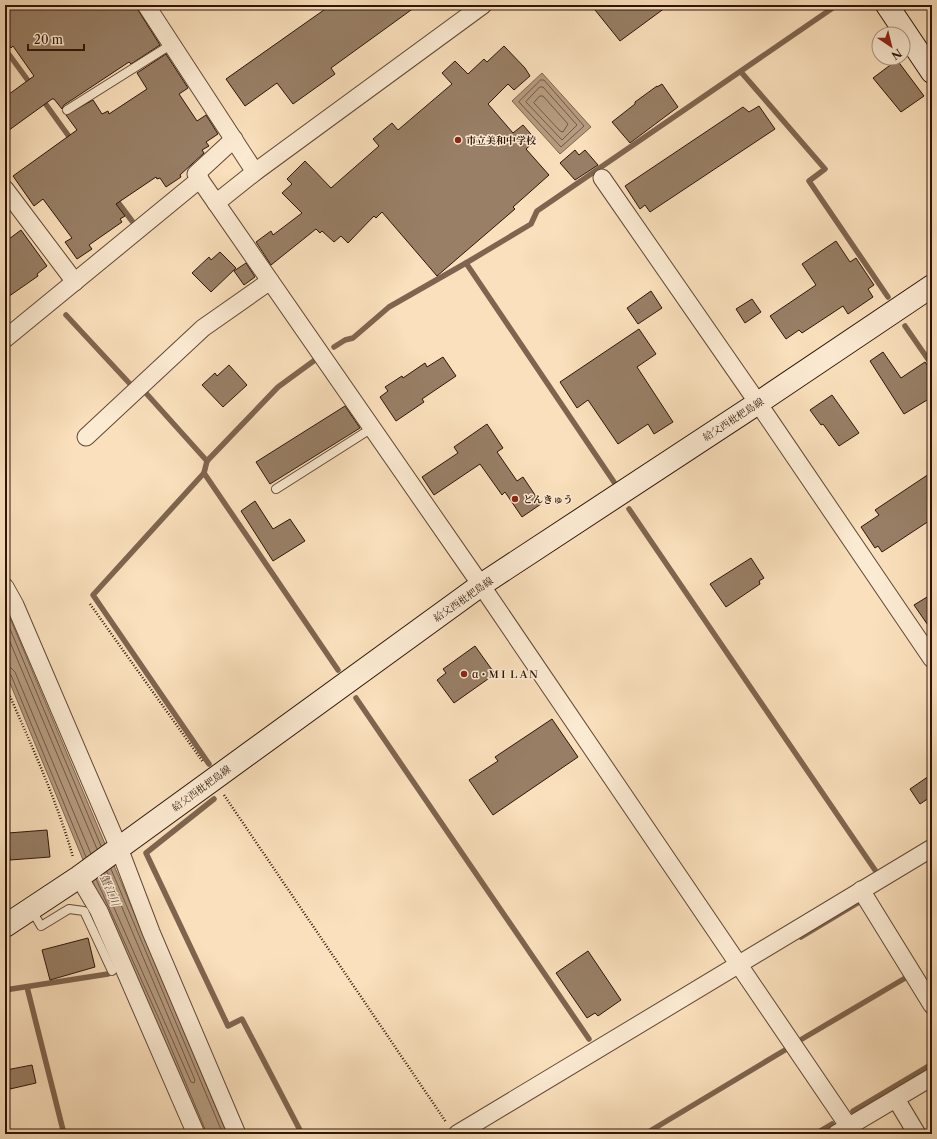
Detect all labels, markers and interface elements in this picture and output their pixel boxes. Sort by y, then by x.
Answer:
scale bar [28,26,84,52]
north arrow [871,26,911,66]
text: 20 m [34,32,63,47]
text: N [888,46,905,63]
place label: 市立美和中学校 [466,134,536,147]
marker: 市立美和中学校 [453,135,463,145]
street label: 給父西枇杷島線 [700,395,766,444]
place label: どんきゅう [523,493,573,506]
marker: どんきゅう [510,494,520,504]
street label: 給父西枇杷島線 [431,574,496,625]
place label: α・ＭＩＬＡＮ [472,668,538,681]
marker: α・ＭＩＬＡＮ [459,669,469,679]
street label: 給父西枇杷島線 [169,763,233,814]
water label: 蟹江川 [97,872,123,909]

